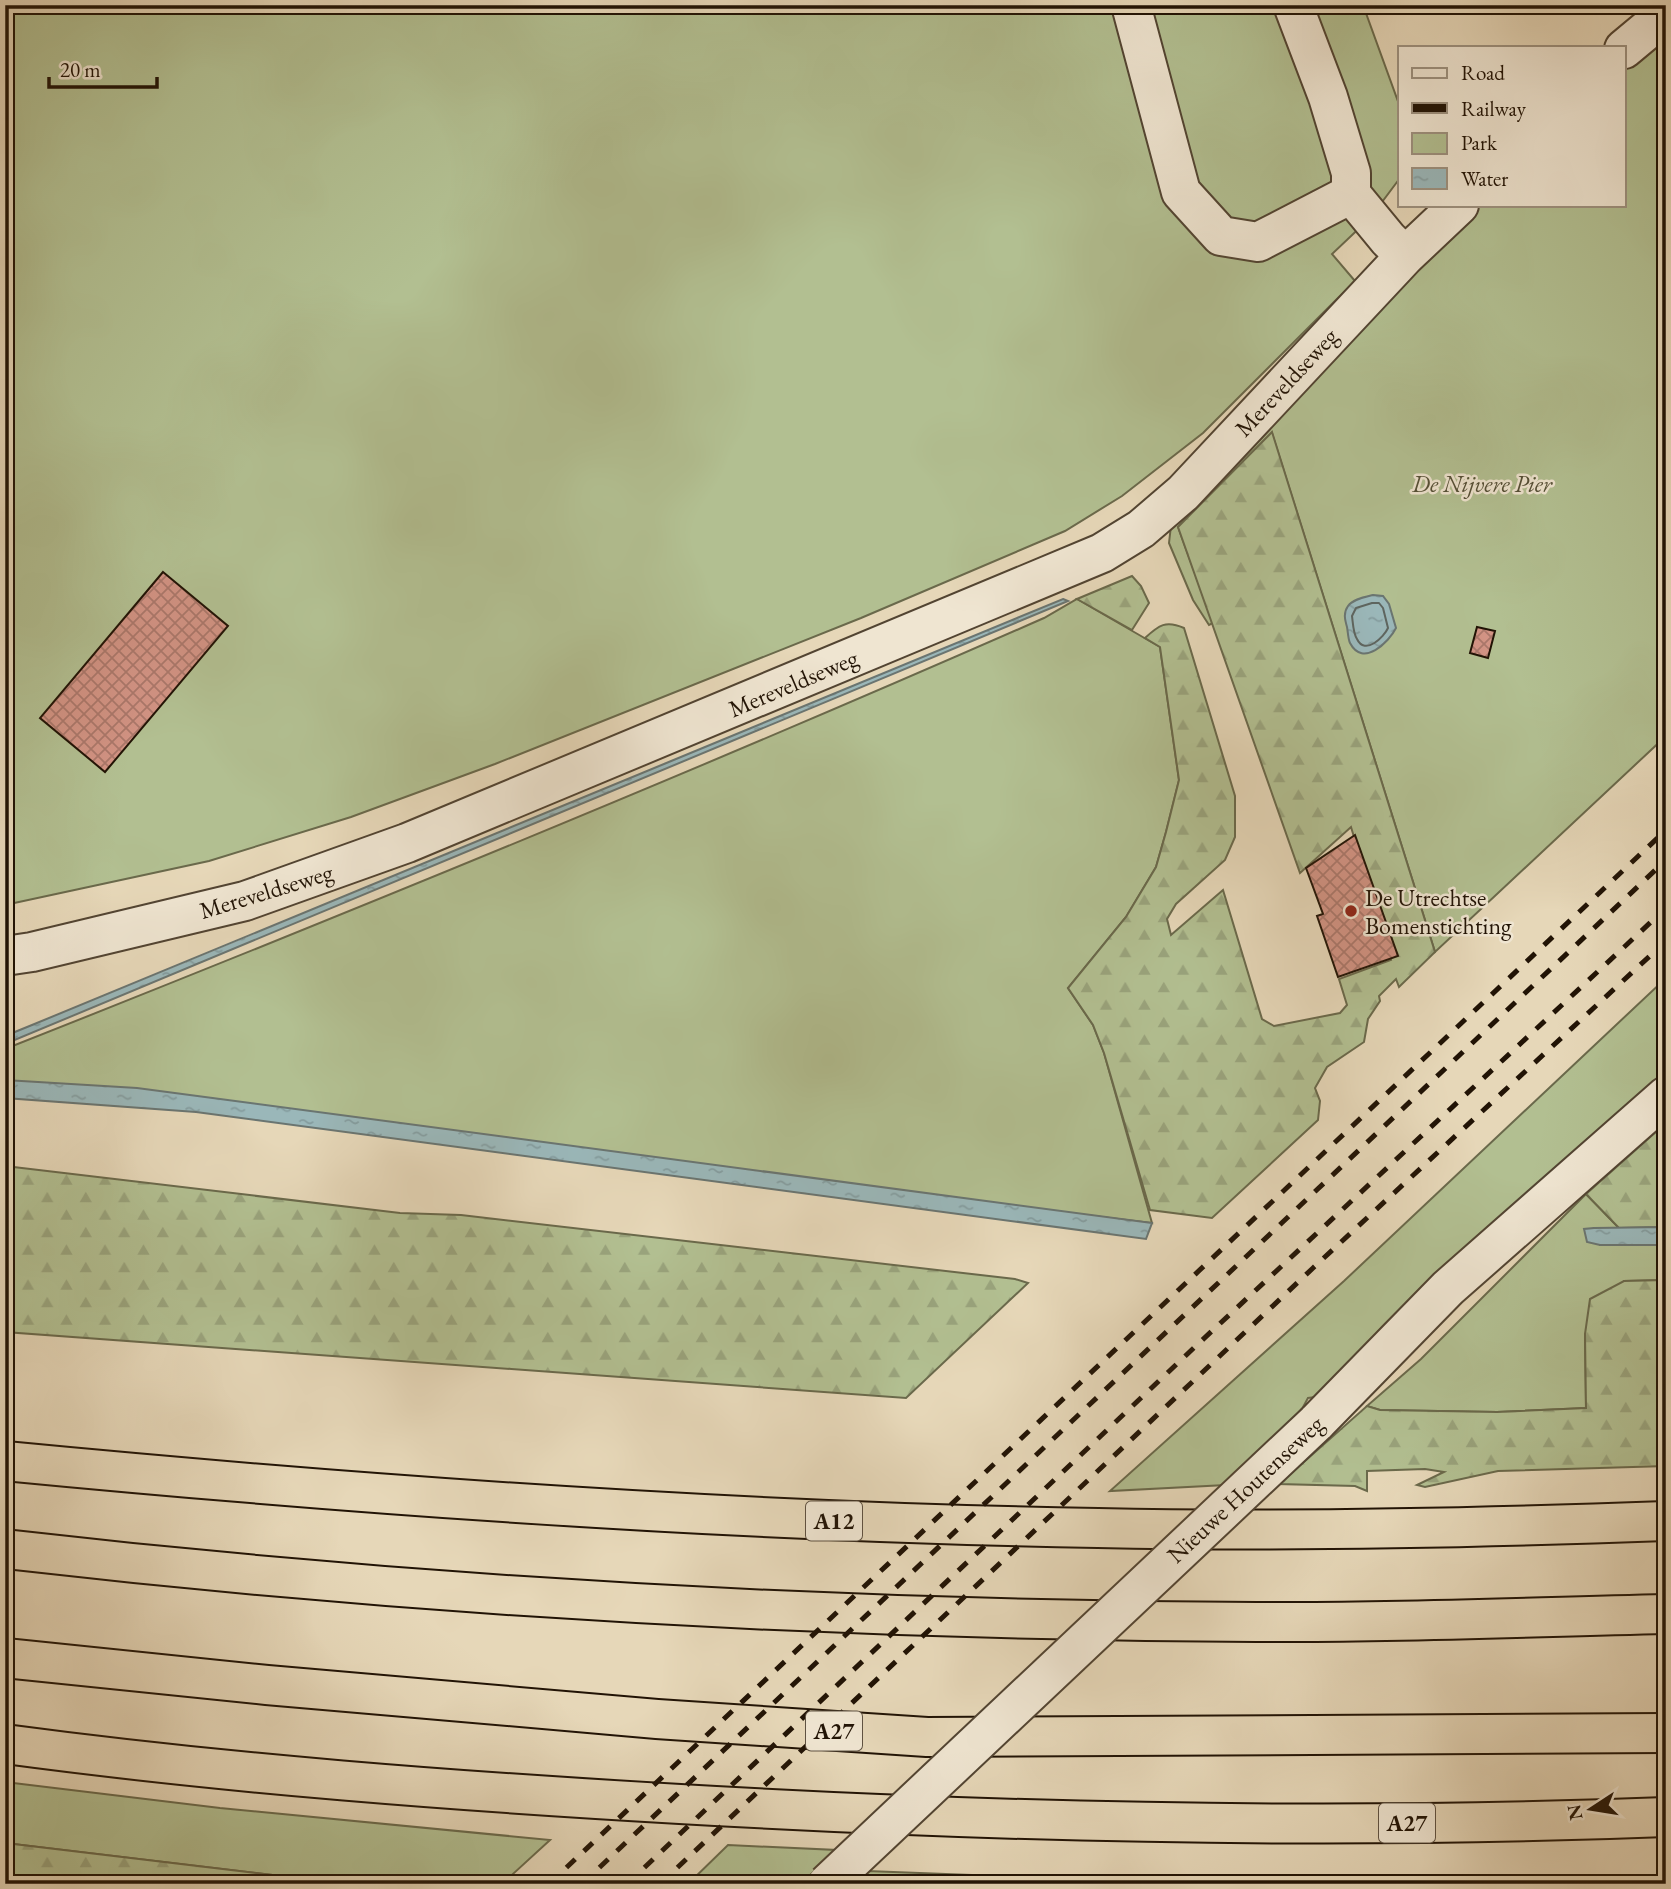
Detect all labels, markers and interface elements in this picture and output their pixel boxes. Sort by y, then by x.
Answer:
scale bar [49,46,158,90]
legend [1398,46,1626,206]
text: 20 m [60,56,101,83]
text: Road [1461,59,1505,86]
text: Railway [1461,95,1527,122]
text: Park [1461,129,1498,156]
text: Water [1461,165,1508,192]
street label: Mereveldseweg [1228,321,1345,443]
park label: De Nijvere Pier [1411,468,1554,499]
street label: Mereveldseweg [724,642,863,724]
street label: Mereveldseweg [196,856,337,926]
place label: De Utrechtse Bomenstichting [1365,882,1512,941]
marker: De Utrechtse Bomenstichting [1343,903,1359,919]
street label: Nieuwe Houtenseweg [1160,1408,1330,1570]
road number: A12 [806,1502,862,1540]
road number: A27 [806,1712,862,1750]
north arrow [1556,1773,1626,1843]
text: N [1561,1802,1589,1823]
road number: A27 [1379,1804,1435,1842]

